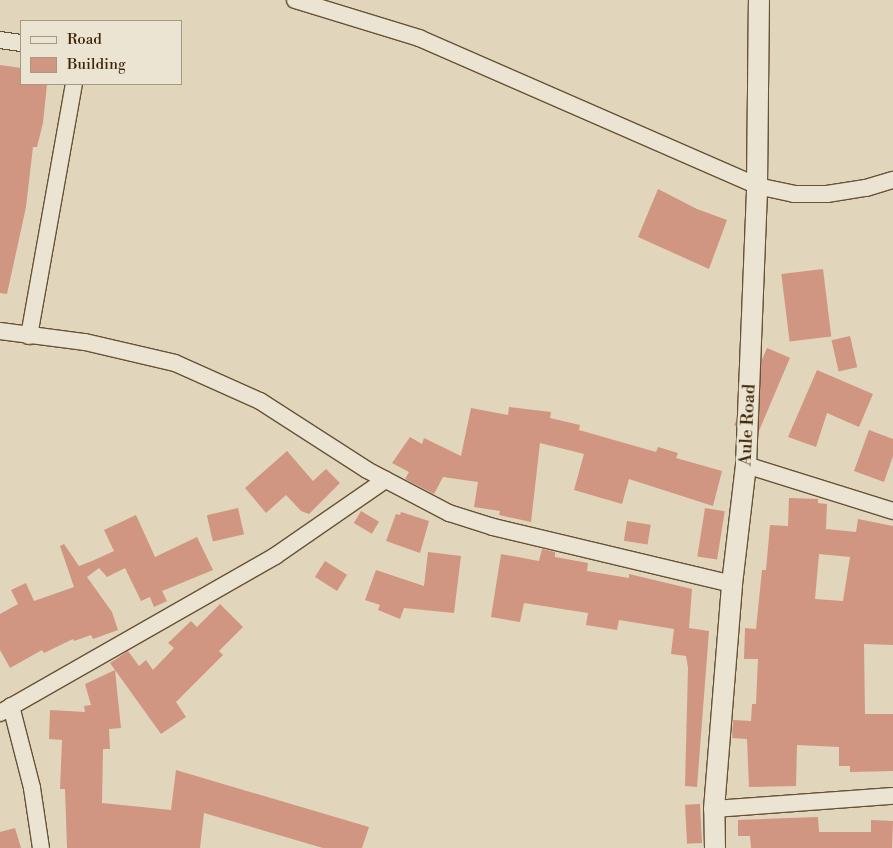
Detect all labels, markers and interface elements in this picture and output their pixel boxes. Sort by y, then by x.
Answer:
legend [20,20,182,85]
text: Road [67,30,102,49]
text: Building [67,55,126,74]
street label: Aule Road [735,383,761,467]

